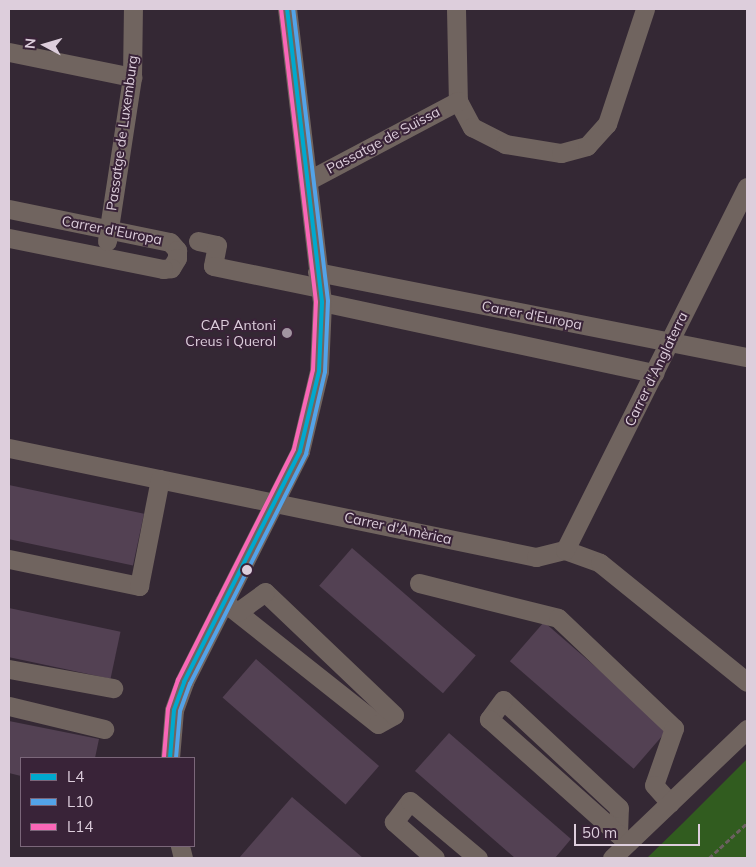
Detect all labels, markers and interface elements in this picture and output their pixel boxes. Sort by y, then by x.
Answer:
north arrow [20,20,70,70]
text: N [21,37,40,50]
street label: Passatge de Luxemburg [103,54,141,212]
street label: Passatge de Suïssa [323,103,443,177]
street label: Carrer d'Europa [60,212,164,248]
street label: Carrer d'Europa [480,297,584,333]
street label: Carrer d'Anglaterra [621,309,691,429]
place label: CAP Antoni Creus i Querol [185,317,276,350]
marker: CAP Antoni Creus i Querol [280,326,294,340]
street label: Carrer d'Amèrica [343,508,453,548]
unlabelled marker [242,565,252,575]
legend [20,757,195,847]
text: L4 [67,767,84,786]
text: L10 [67,792,93,811]
scale bar [576,814,702,846]
text: L14 [67,817,93,836]
text: 50 m [582,823,617,842]

